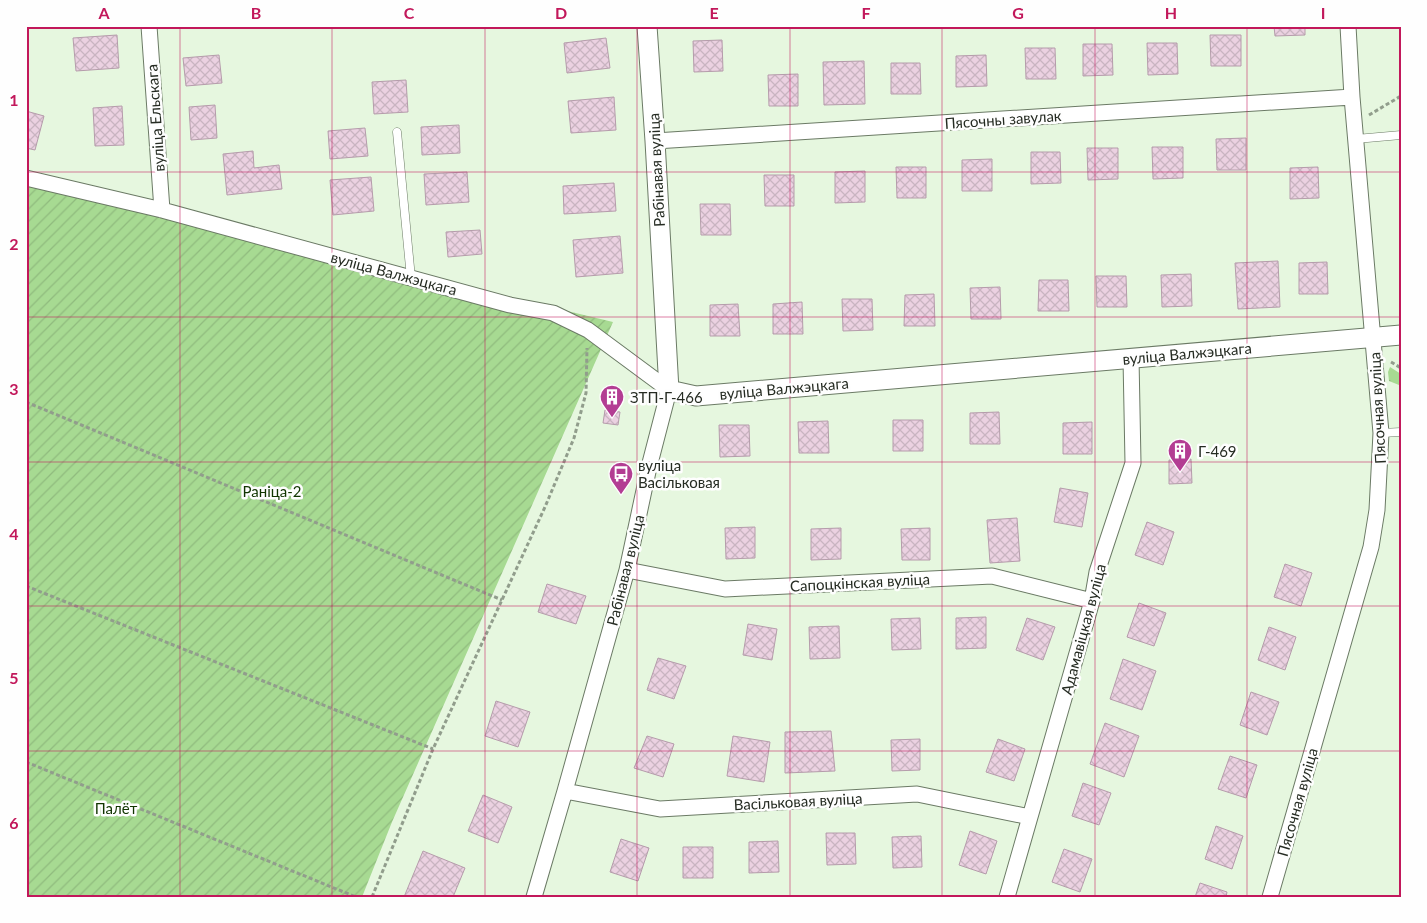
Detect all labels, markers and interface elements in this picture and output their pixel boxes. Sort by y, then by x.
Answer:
text: A [97,3,110,22]
text: B [251,3,261,22]
text: C [404,3,415,22]
text: D [555,3,567,22]
text: E [709,3,719,22]
text: F [861,3,871,22]
text: G [1012,3,1024,22]
text: H [1165,3,1177,22]
text: I [1321,3,1325,22]
street label: вуліца Ельскага [142,64,168,172]
text: 1 [9,90,19,109]
street label: Пясочны завулак [944,106,1062,132]
street label: Рабінавая вуліца [644,113,668,227]
text: 2 [9,234,19,253]
street label: вуліца Валжэцкага [329,248,459,298]
street label: вуліца Валжэцкага [1122,338,1252,368]
street label: Пясочная вуліца [1365,352,1389,464]
street label: вуліца Валжэцкага [719,373,849,403]
text: 3 [9,379,19,398]
building icon: ЗТП-Г-466 [599,384,625,418]
place label: ЗТП-Г-466 [630,388,703,406]
building icon: Г-469 [1167,438,1193,472]
place label: Г-469 [1198,442,1237,460]
place label: вуліца Васільковая [638,456,720,491]
bus stop icon: вуліца Васільковая [608,461,634,495]
park label: Раніца-2 [242,482,302,500]
street label: Рабінавая вуліца [602,513,648,627]
text: 4 [9,524,19,543]
street label: Адамавіцкая вуліца [1057,562,1109,696]
street label: Сапоцкінская вуліца [790,569,930,595]
text: 5 [9,668,19,687]
street label: Пясочная вуліца [1273,746,1321,858]
street label: Васільковая вуліца [733,789,863,813]
park label: Палёт [95,799,138,817]
text: 6 [9,813,19,832]

